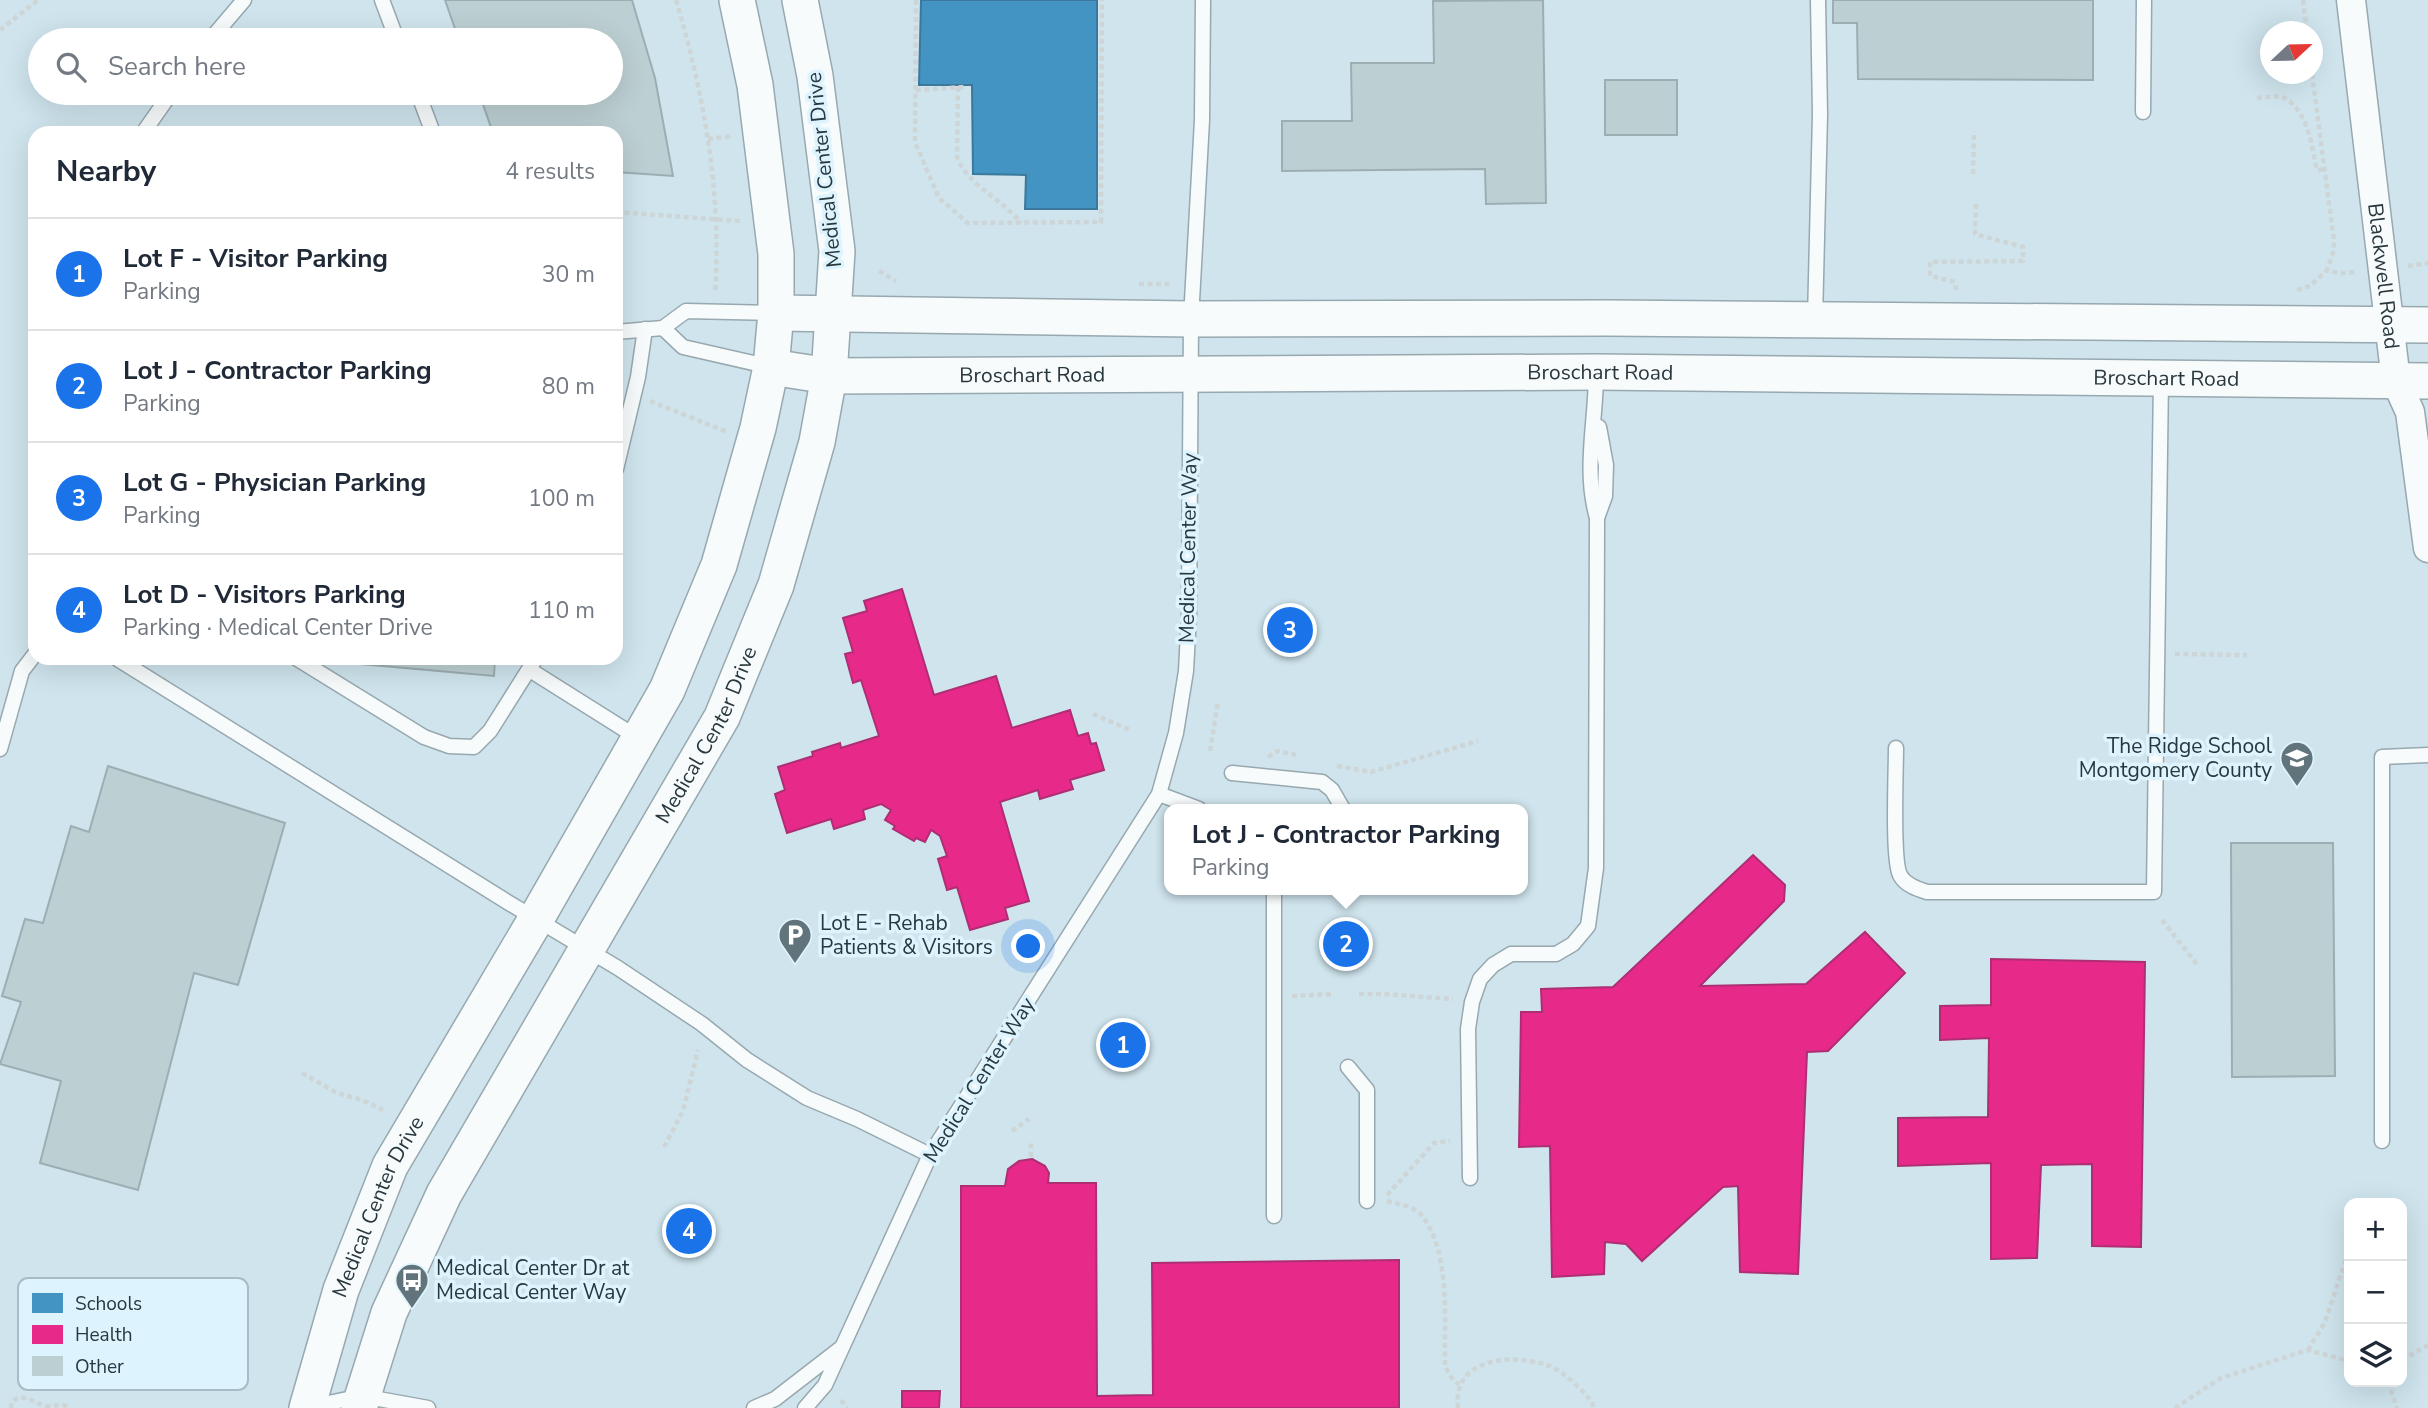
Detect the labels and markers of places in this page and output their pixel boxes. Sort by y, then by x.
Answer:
pin: 3 [1267,604,1313,656]
place label: The Ridge School Montgomery County [2079,732,2273,784]
school or university icon: The Ridge School Montgomery County [2278,739,2316,788]
place label: Lot E - Rehab Patients & Visitors [820,909,993,961]
parking icon: Lot E - Rehab Patients & Visitors [776,916,814,965]
pin: 2 [1323,918,1369,970]
pin: 1 [1100,1019,1146,1071]
pin: 4 [666,1205,712,1257]
place label: Medical Center Dr at Medical Center Way [436,1254,630,1306]
bus stop icon: Medical Center Dr at Medical Center Way [393,1261,431,1310]

